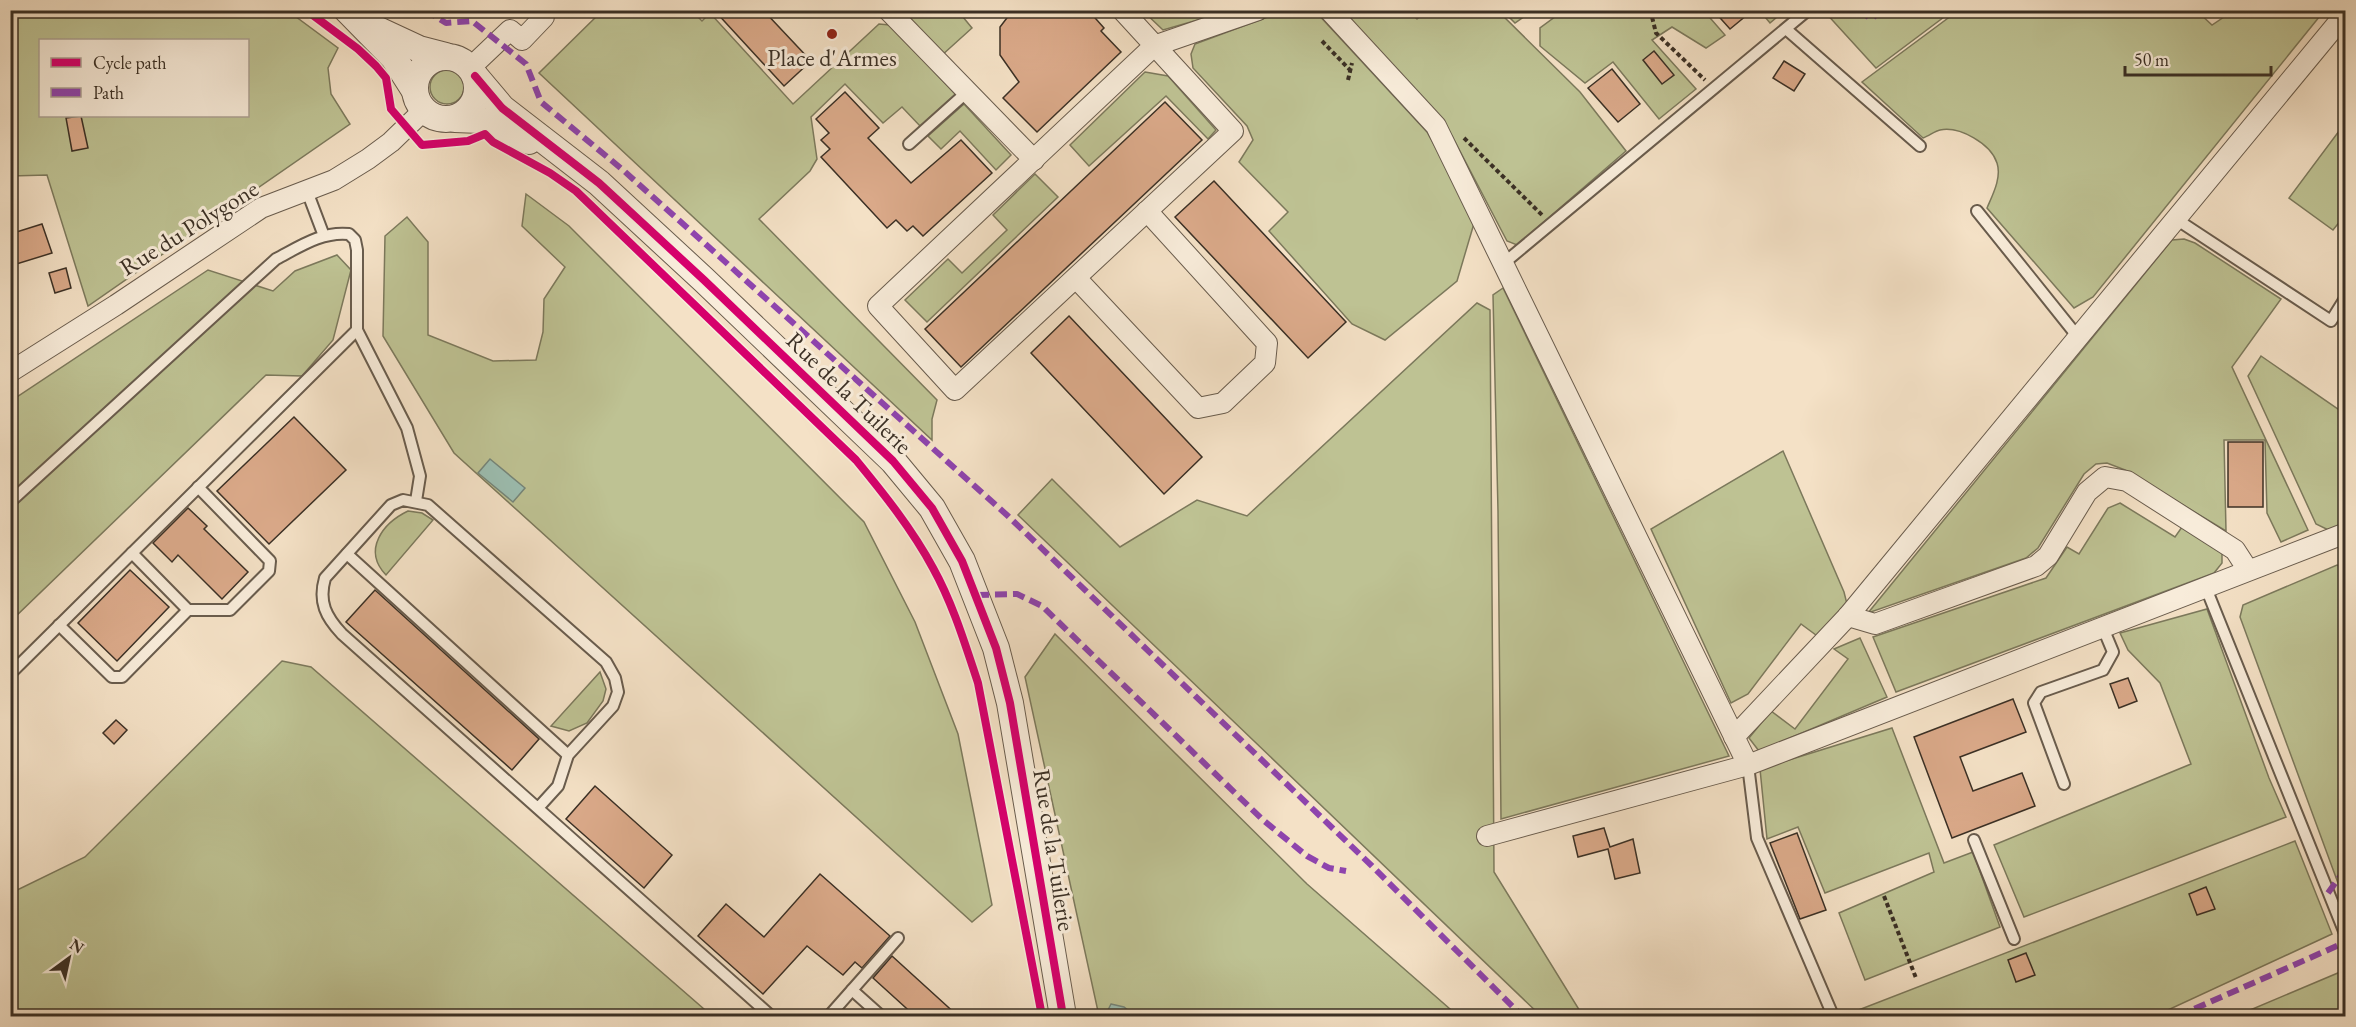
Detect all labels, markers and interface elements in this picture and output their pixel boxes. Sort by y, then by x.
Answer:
marker: Place d'Armes [825,27,839,41]
legend [39,39,249,117]
scale bar [2125,39,2270,77]
place label: Place d'Armes [767,42,897,73]
text: 50 m [2134,48,2169,71]
text: Cycle path [93,51,167,74]
text: Path [93,81,124,104]
street label: Rue du Polygone [114,173,264,283]
street label: Rue de la Tuilerie [780,325,919,461]
street label: Rue de la Tuilerie [1026,767,1083,933]
north arrow [39,928,99,988]
text: N [66,934,88,958]

